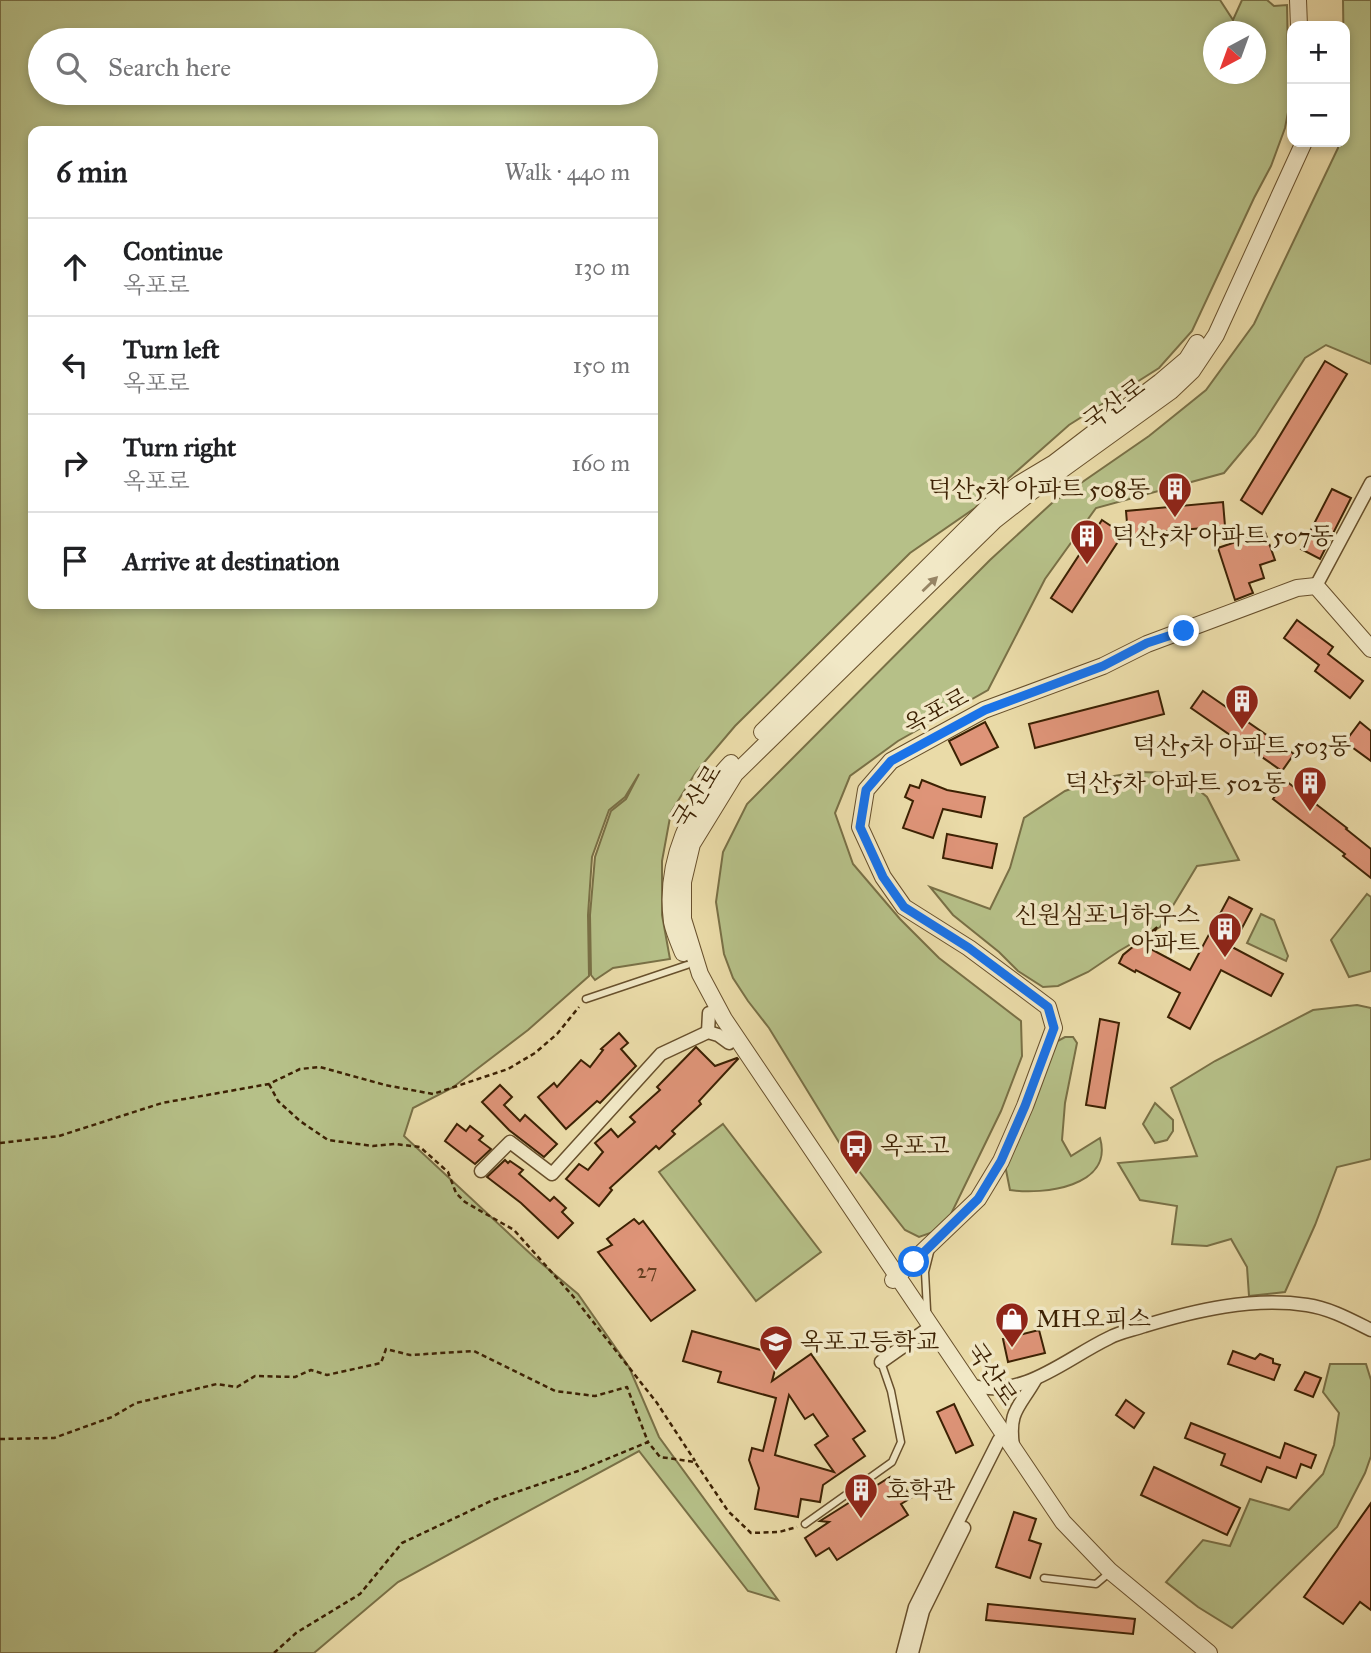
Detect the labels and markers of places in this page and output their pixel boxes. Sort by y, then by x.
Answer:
building icon: 덕산5차 아파트 508동 [1156,470,1194,519]
place label: 덕산5차 아파트 508동 [928,474,1150,504]
building icon: 덕산5차 아파트 507동 [1068,517,1106,566]
place label: 덕산5차 아파트 507동 [1112,521,1334,551]
building icon: 덕산5차 아파트 503동 [1223,682,1261,731]
place label: 덕산5차 아파트 503동 [1133,731,1351,761]
building icon: 덕산5차 아파트 502동 [1291,764,1329,813]
place label: 덕산5차 아파트 502동 [1065,768,1286,798]
place label: 신원심포니하우스 아파트 [1015,900,1200,958]
building icon: 신원심포니하우스 아파트 [1206,910,1244,959]
bus stop icon: 옥포고 [837,1127,875,1176]
place label: 옥포고 [880,1131,950,1161]
shop icon: MH오피스 [993,1300,1031,1349]
place label: MH오피스 [1036,1304,1151,1334]
school or university icon: 옥포고등학교 [757,1323,795,1372]
place label: 옥포고등학교 [800,1327,939,1357]
building icon: 호학관 [842,1471,880,1520]
place label: 호학관 [886,1475,956,1505]

